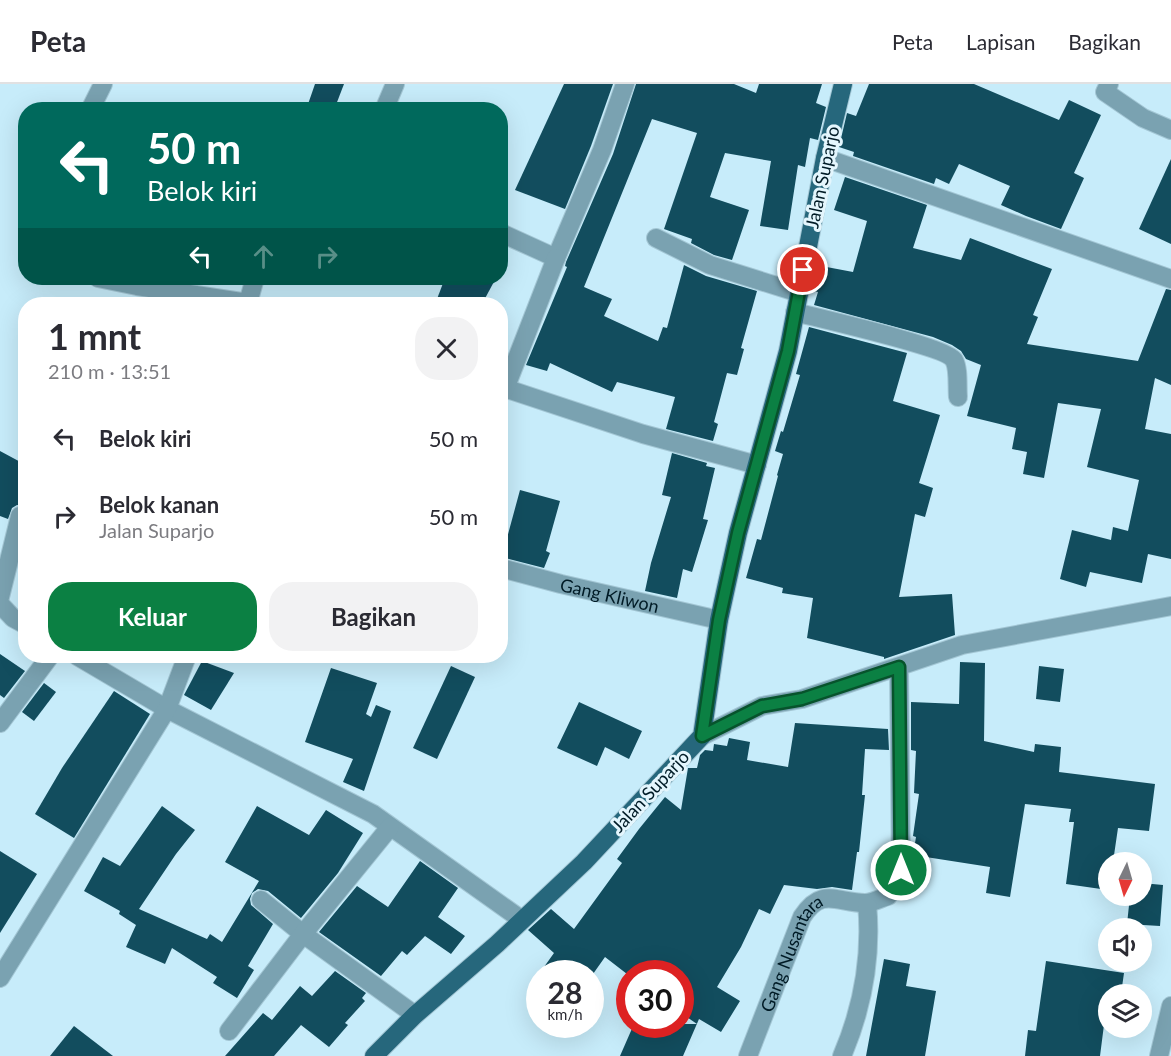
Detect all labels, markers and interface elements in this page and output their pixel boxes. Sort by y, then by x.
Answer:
text: Peta [30,24,86,58]
text: Peta [892,29,933,54]
text: Lapisan [966,29,1035,54]
text: Bagikan [1068,29,1141,54]
text: 50 m [147,123,241,173]
street label: Jalan Suparjo [800,124,844,230]
icon: left [48,126,126,204]
text: Belok kiri [147,174,257,207]
icon: left [184,240,217,273]
icon: ahead [247,240,280,273]
icon: right [310,240,343,273]
pin [777,244,828,295]
icon: arrive [786,253,819,286]
text: 1 mnt [48,314,141,358]
button: close [415,317,478,380]
text: 210 m · 13:51 [48,359,171,383]
icon: left [48,422,81,455]
text: Belok kiri [99,425,191,452]
text: 50 m [429,425,478,452]
text: Belok kanan [99,491,219,518]
icon: right [48,500,81,533]
text: 50 m [429,503,478,530]
text: Jalan Suparjo [99,518,214,542]
street label: Gang Kliwon [558,573,661,617]
button: Keluar [48,582,257,651]
button: Bagikan [269,582,478,651]
street label: Jalan Suparjo [607,746,693,836]
position arrow [869,838,933,902]
north arrow [1098,852,1152,906]
map controls [1098,852,1152,1038]
street label: Gang Nusantara [755,889,826,1015]
button: sound [1098,918,1152,972]
speed limit sign: 30 [616,960,694,1038]
text: 28 [548,974,582,1010]
button: layers [1098,984,1152,1038]
text: km/h [547,1005,583,1023]

